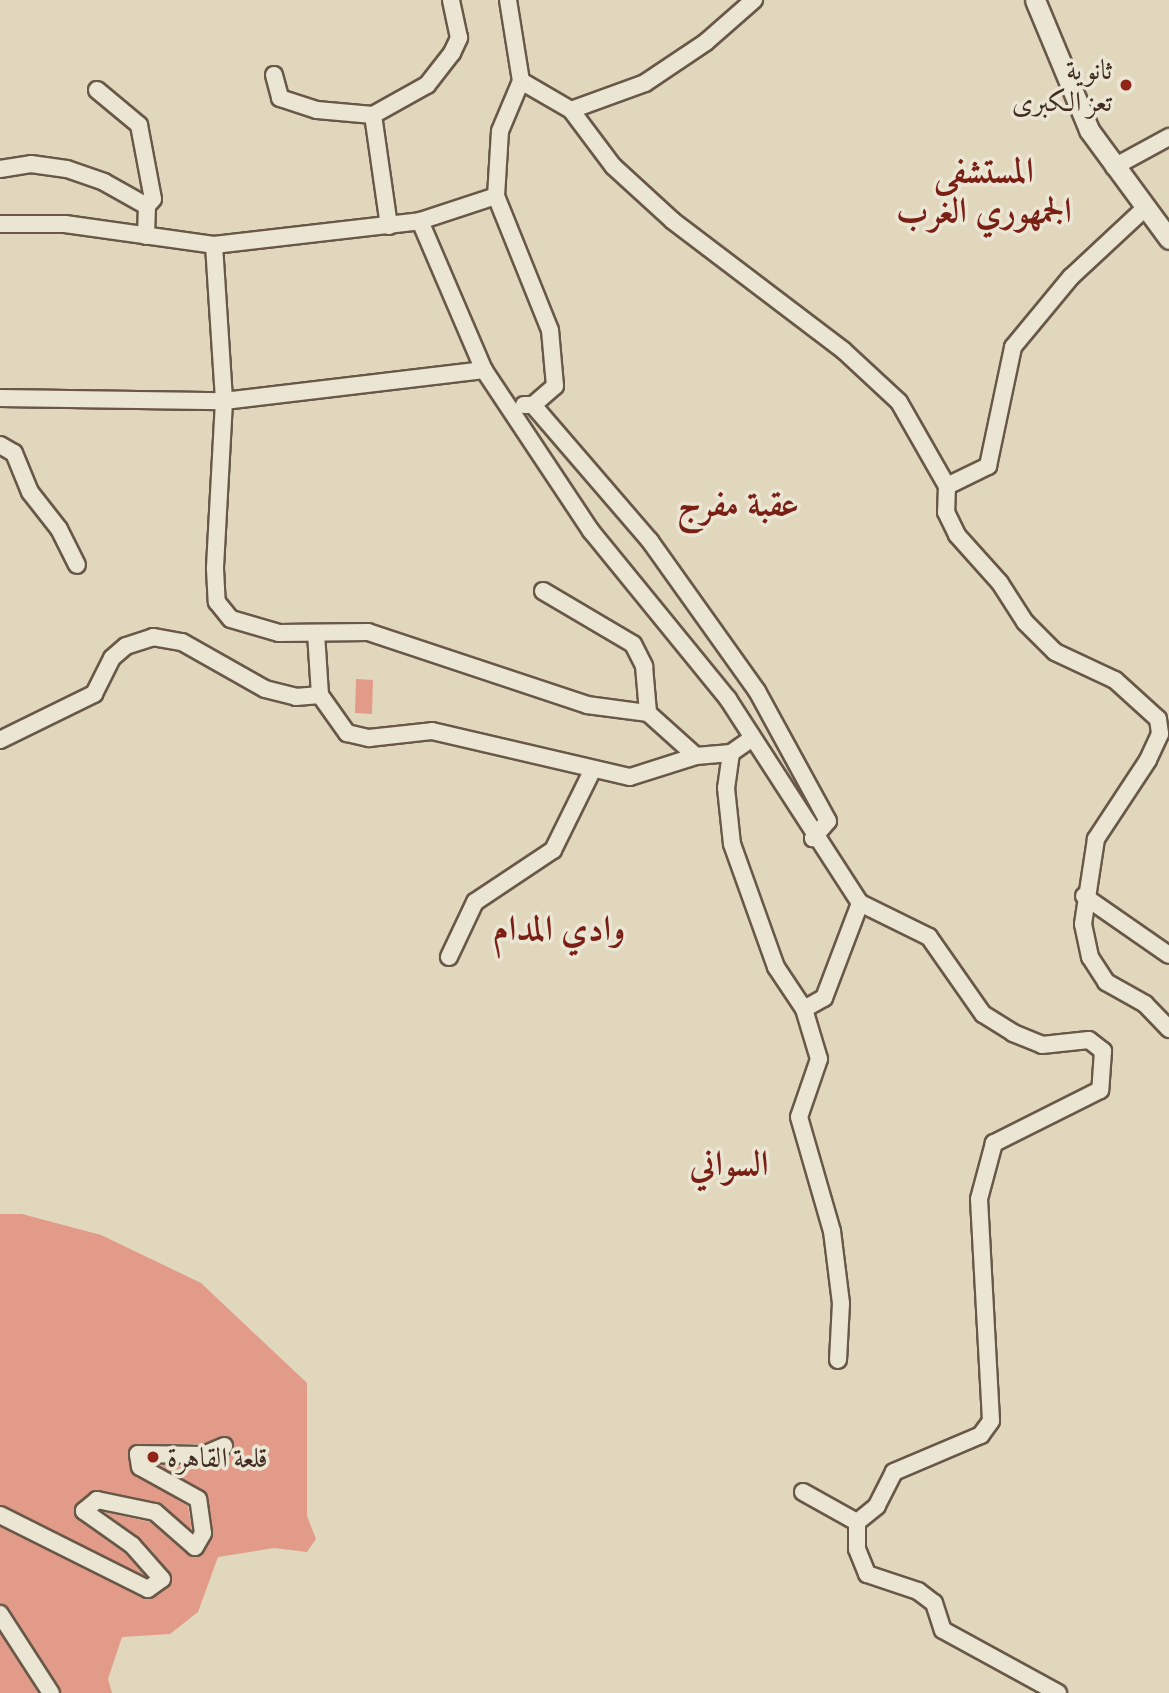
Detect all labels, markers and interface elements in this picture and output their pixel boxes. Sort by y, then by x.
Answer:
place label: ثانوية تعز الكبرى [1012,52,1112,118]
marker: ثانوية تعز الكبرى [1118,77,1134,93]
district label: المستشفى الجمهوري الغرب [896,149,1072,231]
district label: عقبة مفرج [677,482,799,524]
district label: وادي المدام [493,907,625,949]
district label: السواني [690,1142,768,1184]
place label: قلعة القاهرة [167,1440,268,1474]
marker: قلعة القاهرة [145,1449,161,1465]

